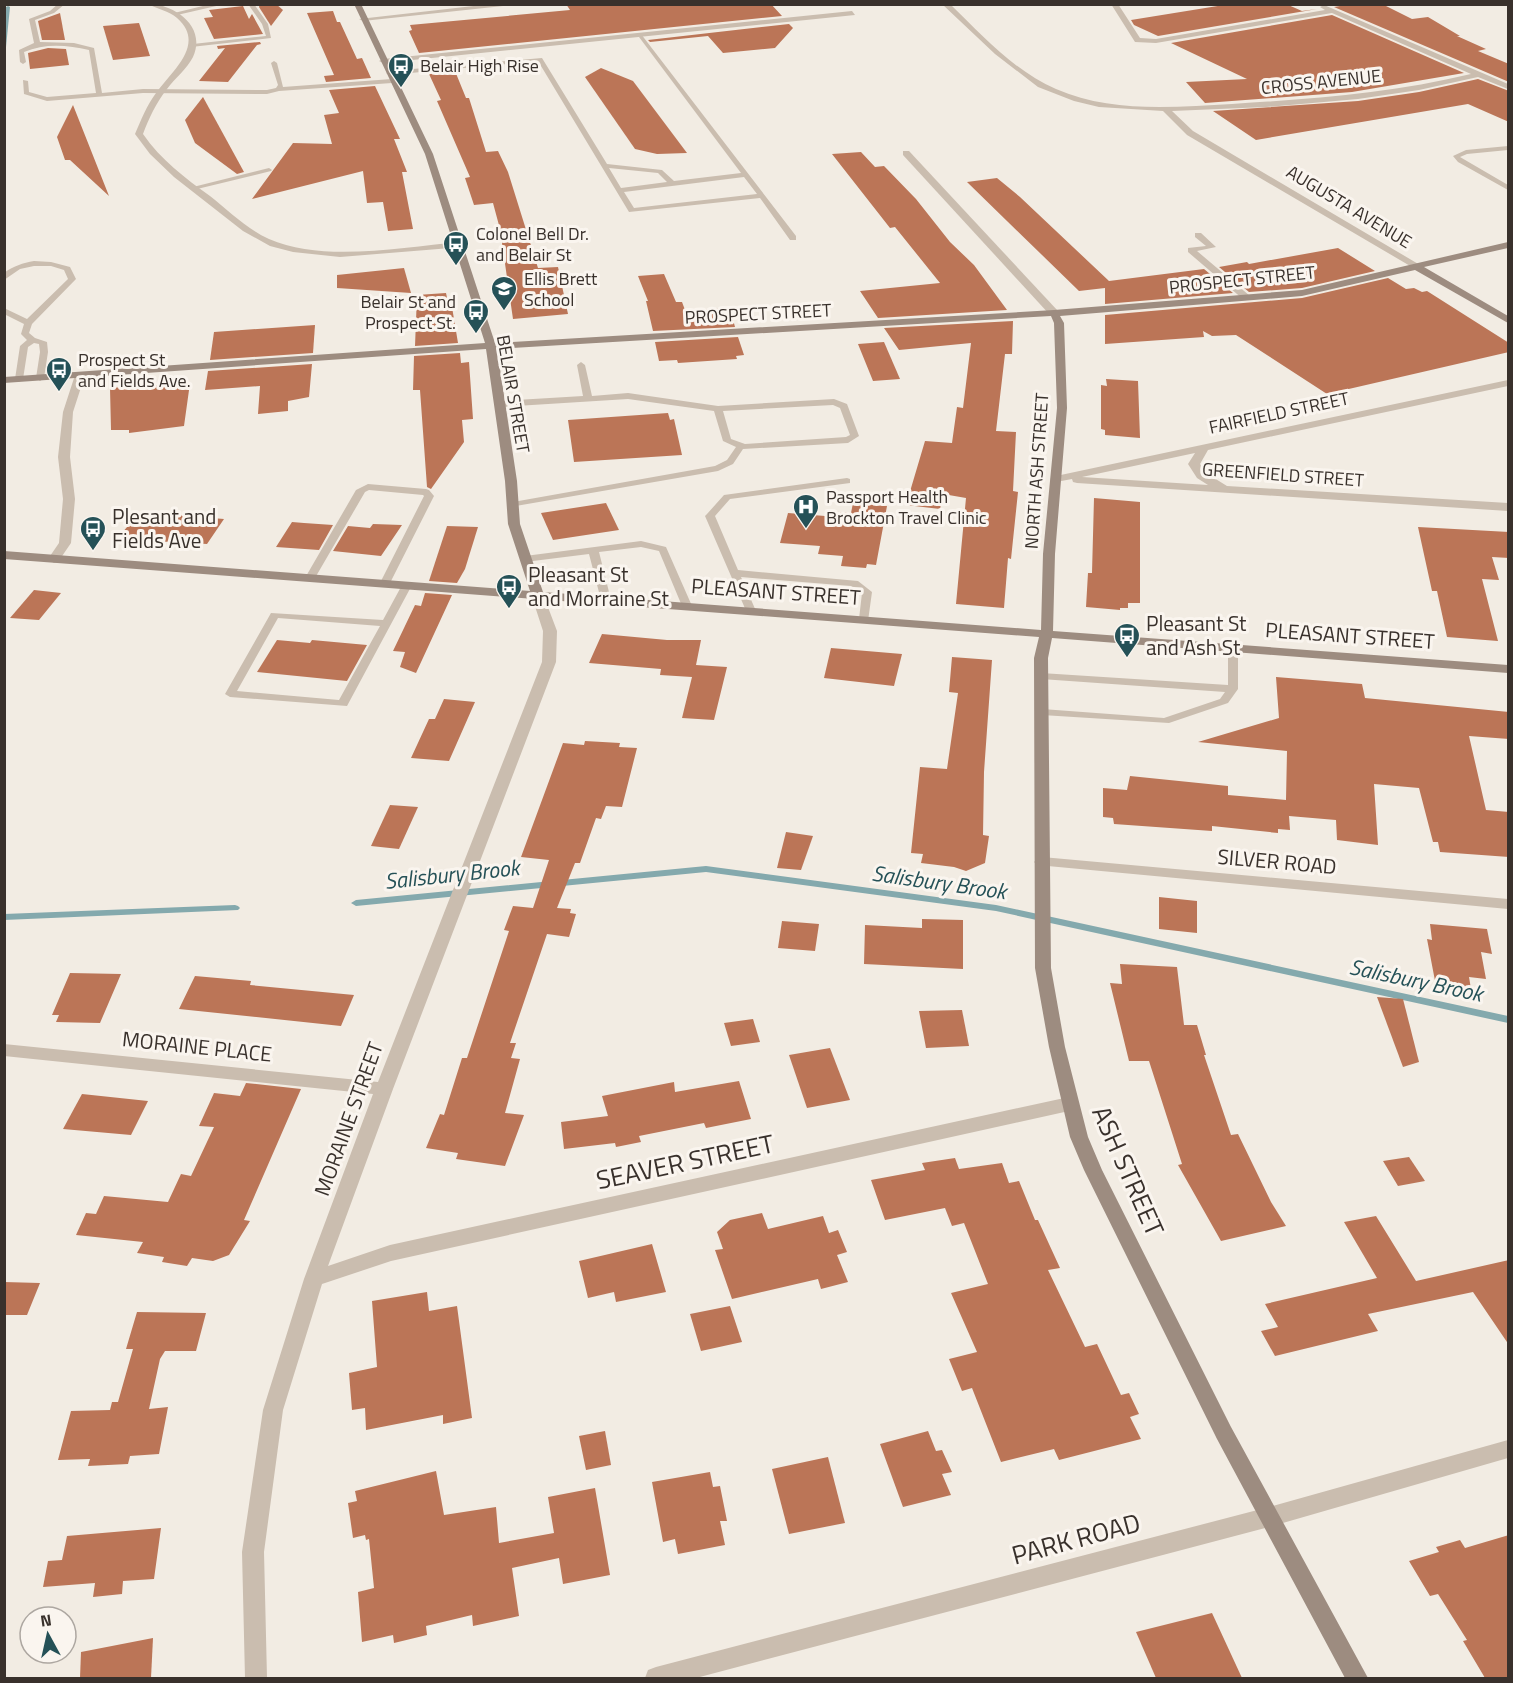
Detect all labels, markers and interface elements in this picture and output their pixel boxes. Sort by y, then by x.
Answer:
bus stop icon: Belair High Rise [386,51,416,89]
place label: Belair High Rise [420,52,539,79]
street label: CROSS AVENUE [1260,62,1382,101]
street label: AUGUSTA AVENUE [1281,158,1417,255]
place label: Colonel Bell Dr. and Belair St [476,220,589,268]
bus stop icon: Colonel Bell Dr. and Belair St [441,229,471,267]
street label: PROSPECT STREET [1168,258,1317,301]
place label: Ellis Brett School [524,265,598,313]
school or university icon: Ellis Brett School [489,274,519,312]
place label: Belair St and Prospect St. [360,288,456,336]
street label: PROSPECT STREET [684,296,833,331]
bus stop icon: Belair St and Prospect St. [461,297,491,335]
street label: BELAIR STREET [490,333,537,456]
place label: Prospect St and Fields Ave. [78,346,191,394]
bus stop icon: Prospect St and Fields Ave. [44,355,74,393]
street label: FAIRFIELD STREET [1206,384,1352,441]
street label: NORTH ASH STREET [1018,391,1055,550]
street label: GREENFIELD STREET [1201,455,1365,494]
place label: Passport Health Brockton Travel Clinic [826,483,987,531]
hospital icon: Passport Health Brockton Travel Clinic [791,492,821,530]
place label: Plesant and Fields Ave [112,500,216,556]
bus stop icon: Plesant and Fields Ave [78,514,108,552]
place label: Pleasant St and Morraine St [528,558,669,614]
street label: PLEASANT STREET [690,569,862,613]
bus stop icon: Pleasant St and Morraine St [494,572,524,610]
place label: Pleasant St and Ash St [1146,607,1247,663]
street label: PLEASANT STREET [1264,613,1436,657]
bus stop icon: Pleasant St and Ash St [1112,621,1142,659]
street label: SILVER ROAD [1216,840,1338,882]
water label: Salisbury Brook [383,850,523,898]
water label: Salisbury Brook [870,856,1011,909]
water label: Salisbury Brook [1346,949,1488,1011]
street label: MORAINE PLACE [121,1022,273,1070]
street label: MORAINE STREET [305,1037,391,1200]
street label: ASH STREET [1082,1099,1175,1242]
street label: SEAVER STREET [592,1124,778,1199]
street label: PARK ROAD [1007,1503,1145,1574]
north arrow [18,1605,78,1665]
text: N [39,1607,53,1633]

